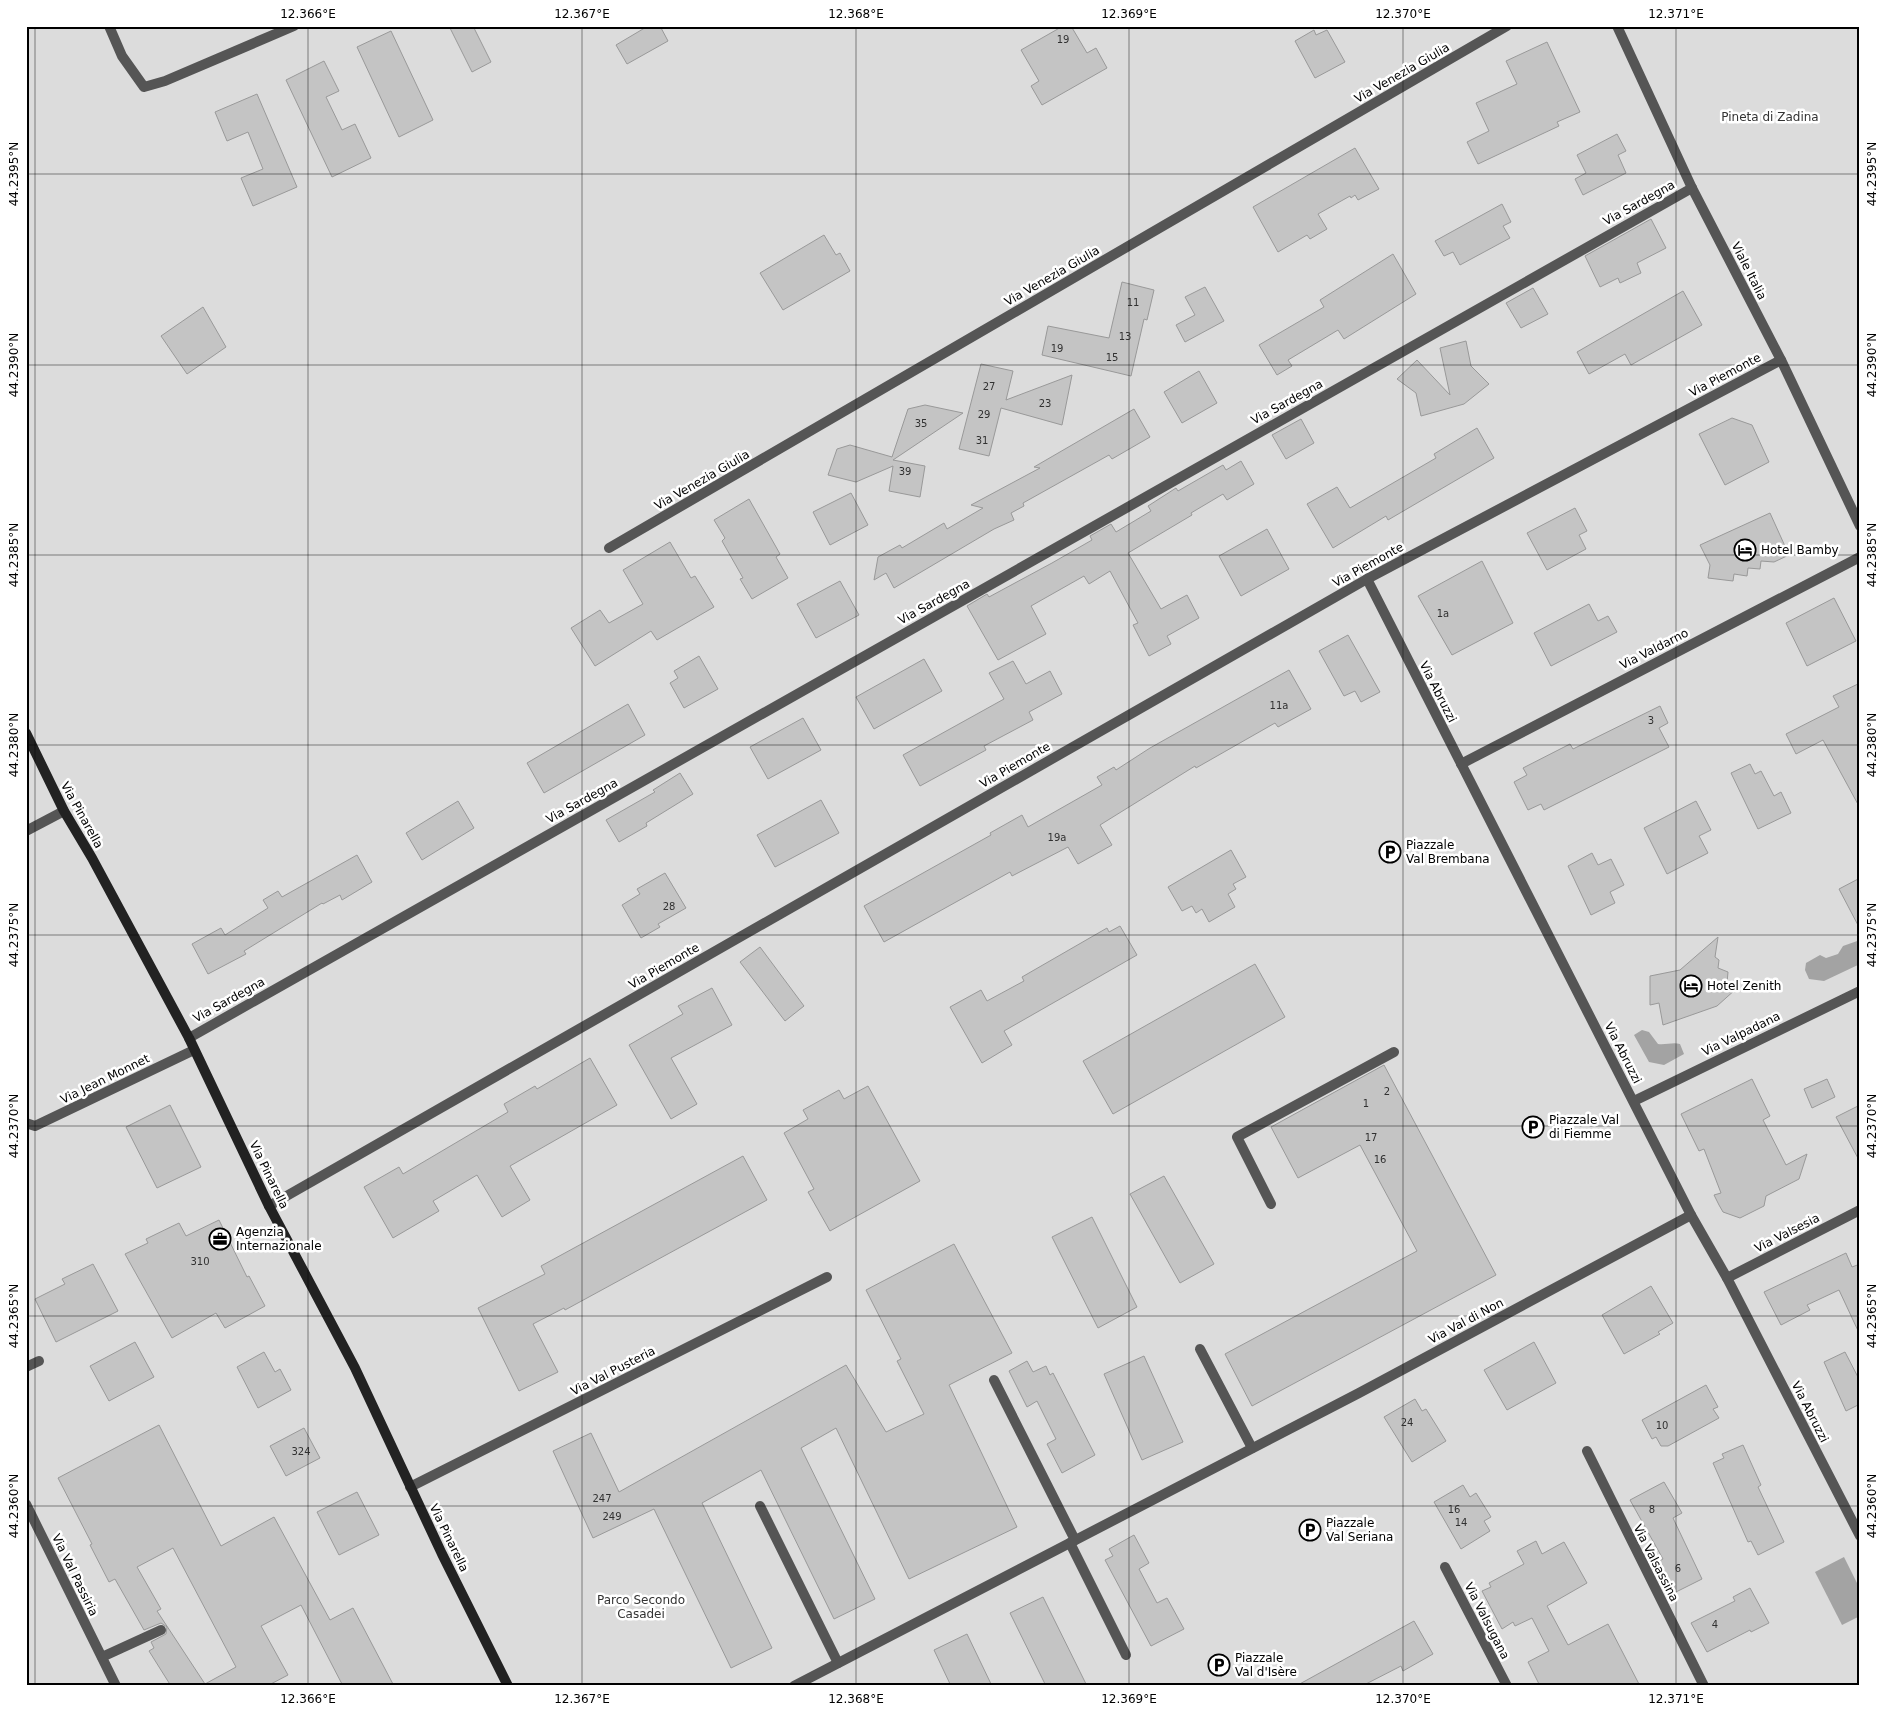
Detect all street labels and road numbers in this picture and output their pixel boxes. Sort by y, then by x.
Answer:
street label: Via Venezia Giulia [1352,40,1452,106]
street label: Via Sardegna [1601,178,1677,228]
street label: Viale Italia [1729,240,1769,302]
street label: Via Venezia Giulia [1002,243,1102,309]
street label: Via Piemonte [1687,350,1763,400]
street label: Via Sardegna [1249,377,1325,427]
street label: Via Venezia Giulia [652,447,752,513]
street label: Via Piemonte [1330,540,1406,590]
street label: Via Sardegna [896,577,972,627]
street label: Via Valdarno [1617,626,1691,672]
street label: Via Abruzzi [1417,659,1459,725]
street label: Via Piemonte [977,739,1053,791]
street label: Via Sardegna [544,776,620,826]
street label: Via Pinarella [58,779,106,851]
street label: Via Piemonte [626,940,702,992]
street label: Via Sardegna [191,975,267,1025]
street label: Via Valpadana [1700,1009,1782,1059]
street label: Via Abruzzi [1602,1020,1644,1086]
street label: Via Jean Monnet [58,1051,152,1107]
street label: Via Pinarella [247,1139,291,1211]
street label: Via Valsesia [1752,1211,1822,1255]
street label: Via Val di Non [1426,1295,1506,1347]
street label: Via Val Pusteria [568,1344,658,1398]
street label: Via Abruzzi [1789,1379,1831,1445]
street label: Via Pinarella [427,1502,471,1574]
street label: Via Valsassina [1631,1522,1681,1604]
street label: Via Val Passiria [49,1532,101,1618]
street label: Via Valsugana [1462,1580,1512,1662]

